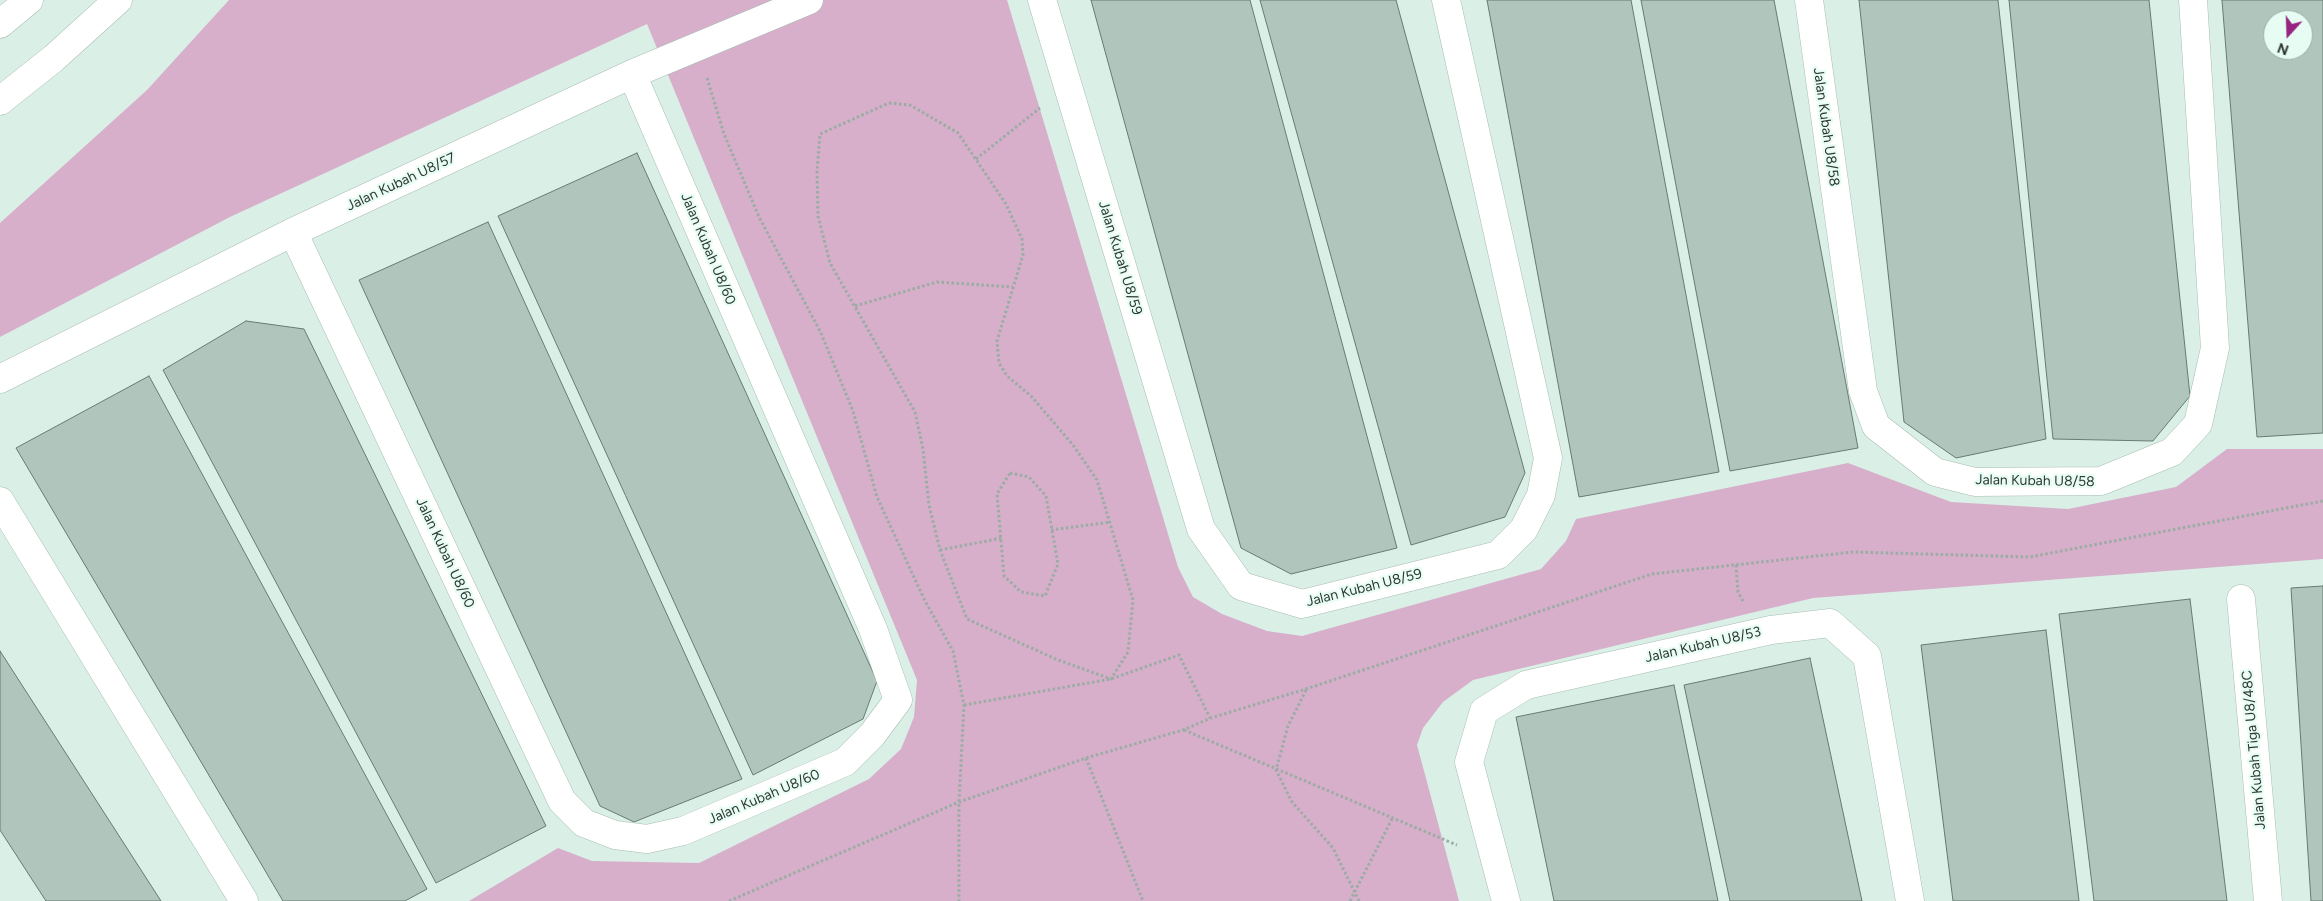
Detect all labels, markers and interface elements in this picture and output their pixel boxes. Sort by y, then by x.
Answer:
north arrow [2263,10,2313,60]
text: N [2275,39,2291,58]
street label: Jalan Kubah U8/58 [1809,67,1843,187]
street label: Jalan Kubah U8/57 [344,149,458,215]
street label: Jalan Kubah U8/60 [677,191,739,307]
street label: Jalan Kubah U8/59 [1095,199,1145,317]
street label: Jalan Kubah U8/58 [1975,472,2095,490]
street label: Jalan Kubah U8/60 [412,495,478,611]
street label: Jalan Kubah U8/59 [1304,565,1424,611]
street label: Jalan Kubah U8/53 [1643,624,1763,666]
street label: Jalan Kubah Tiga U8/48C [2239,670,2269,830]
street label: Jalan Kubah U8/60 [706,766,822,828]

